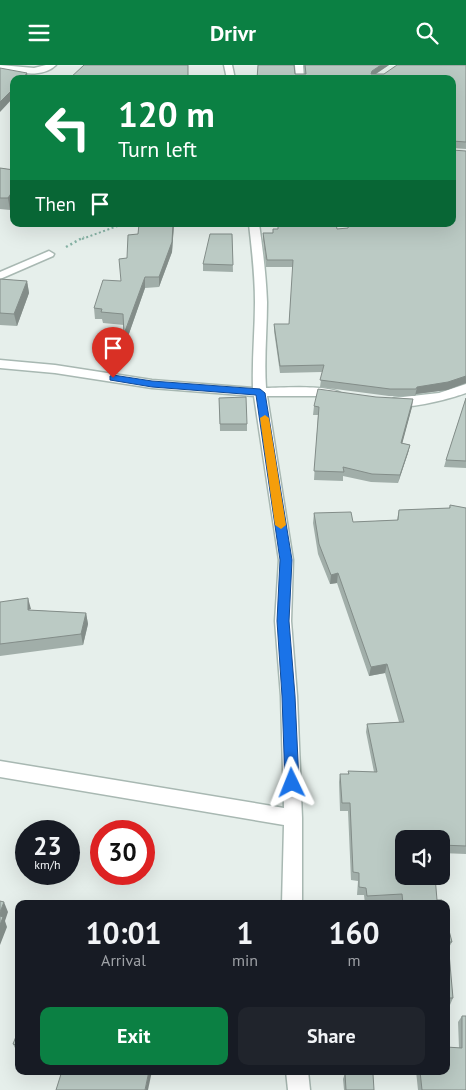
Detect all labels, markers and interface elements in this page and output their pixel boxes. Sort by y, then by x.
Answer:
icon: menu [25,19,53,47]
text: Drivr [210,19,256,47]
icon: search [413,19,441,47]
text: 120 m [118,91,215,137]
icon: left [35,95,100,160]
text: Turn left [118,135,197,163]
icon: arrive [86,190,114,218]
text: Then [35,192,76,216]
pin [92,327,134,378]
icon: arrive [99,334,127,362]
position arrow [265,756,317,808]
speed limit sign: 30 [90,820,155,885]
text: 23 [33,830,62,862]
map controls [395,830,450,885]
button: sound [395,830,450,885]
text: km/h [34,857,61,872]
text: 10:01 [85,913,162,952]
text: 1 [237,913,254,952]
text: 160 [328,913,380,952]
text: Arrival [101,950,146,970]
text: min [232,950,258,970]
text: m [348,950,361,970]
button: Exit [40,1007,228,1065]
button: Share [238,1007,425,1065]

